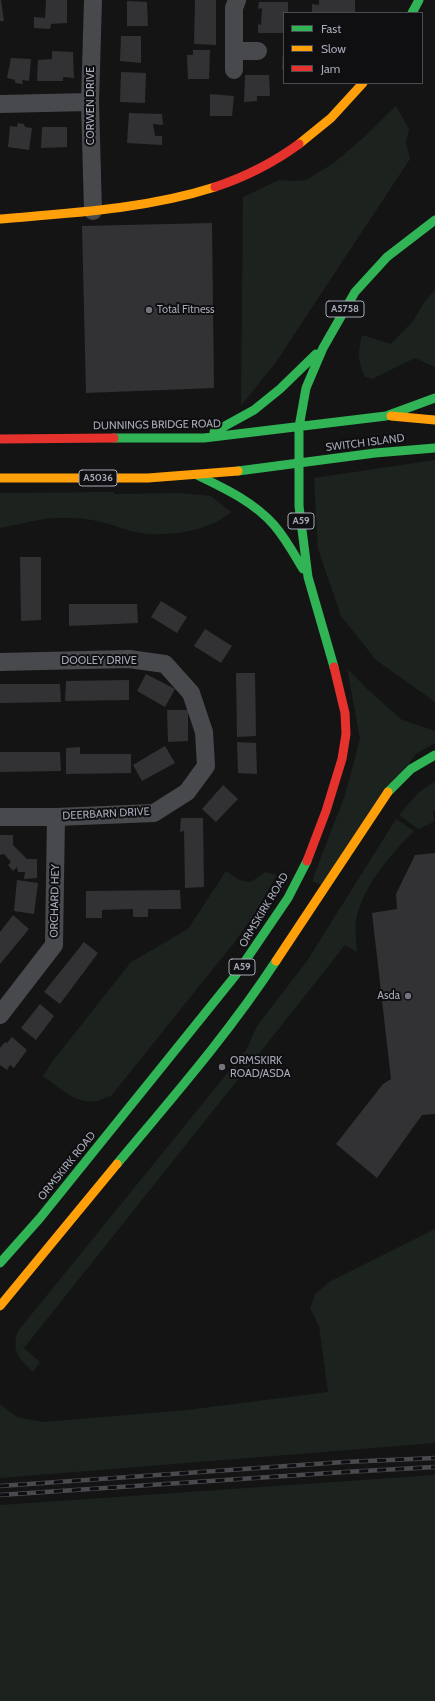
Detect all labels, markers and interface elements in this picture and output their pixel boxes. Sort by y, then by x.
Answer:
legend [283,12,423,84]
text: Fast [321,21,341,36]
text: Slow [321,41,346,56]
text: Jam [321,61,340,76]
street label: CORWEN DRIVE [84,67,98,145]
road number: A5758 [326,301,364,317]
place label: Total Fitness [157,303,215,317]
marker: Total Fitness [144,305,154,315]
street label: DUNNINGS BRIDGE ROAD [93,417,221,433]
street label: SWITCH ISLAND [325,432,405,454]
road number: A5036 [79,470,117,486]
road number: A59 [288,513,314,529]
street label: DOOLEY DRIVE [61,654,137,668]
street label: DEERBARN DRIVE [62,805,150,823]
street label: ORCHARD HEY [48,864,62,938]
street label: ORMSKIRK ROAD [237,870,291,950]
road number: A59 [229,959,255,975]
place label: Asda [377,989,400,1003]
marker: Asda [403,991,413,1001]
place label: ORMSKIRK ROAD/ASDA [230,1054,290,1080]
marker: ORMSKIRK ROAD/ASDA [217,1062,227,1072]
street label: ORMSKIRK ROAD [35,1129,99,1203]

